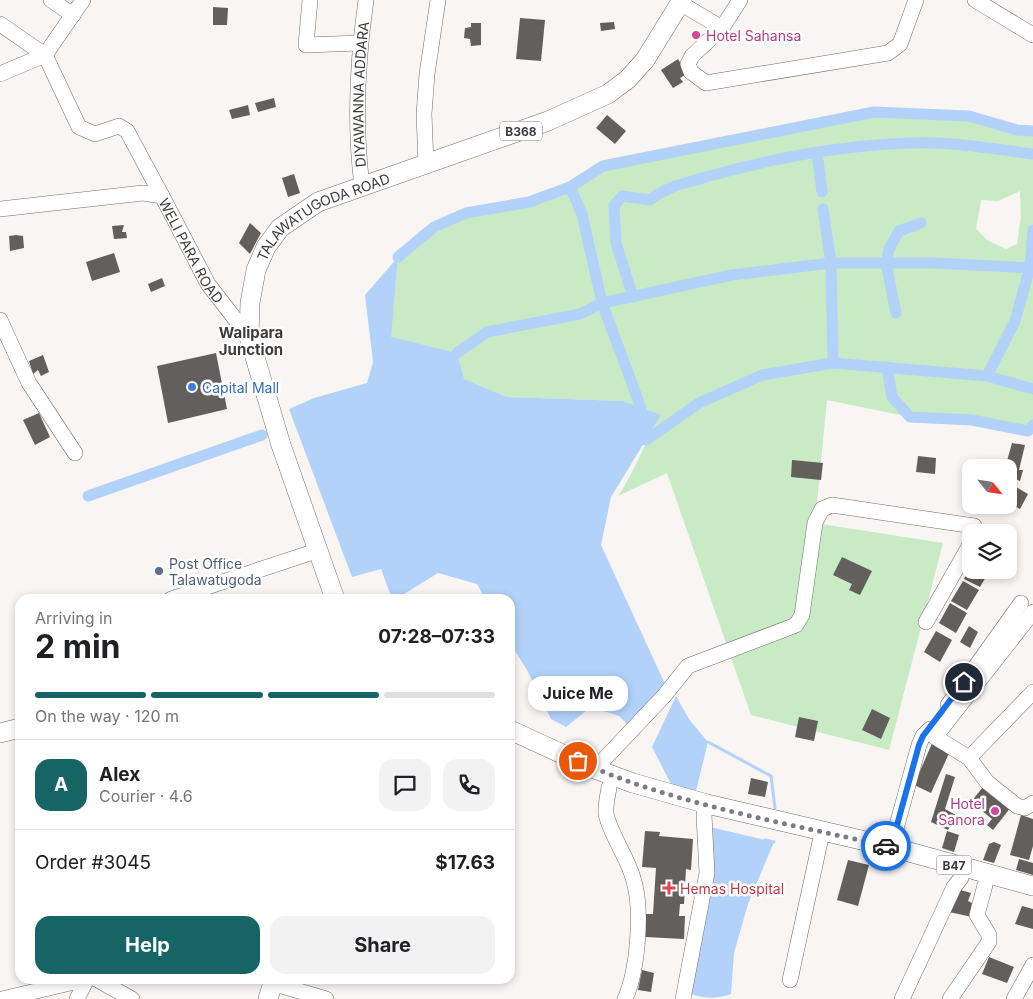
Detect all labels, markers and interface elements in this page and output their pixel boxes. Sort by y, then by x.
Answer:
street label: DIYAWANNA ADDARA [349,20,372,168]
place label: Hotel Sahansa [706,27,801,44]
marker: Hotel Sahansa [690,29,702,41]
road number: B368 [500,122,542,140]
street label: TALAWATUGODA ROAD [253,169,392,263]
street label: WELI PARA ROAD [156,195,228,306]
district label: Walipara Junction [219,323,283,359]
place label: Capital Mall [202,379,279,396]
marker: Capital Mall [186,381,198,393]
north arrow [962,459,1018,514]
map controls [962,459,1017,579]
button: layers [962,524,1017,579]
place label: Post Office Talawatugoda [169,555,262,588]
marker: Post Office Talawatugoda [153,565,165,577]
text: Arriving in [35,608,112,628]
text: 07:28–07:33 [378,625,495,648]
text: 2 min [35,627,121,666]
pin [943,661,985,703]
icon: home [950,668,978,696]
callout: Juice Me [528,676,628,711]
text: Juice Me [543,683,613,703]
text: On the way · 120 m [35,706,179,726]
pin [557,740,599,782]
icon: bag [564,747,592,775]
button: chat [379,759,431,811]
button: phone [443,759,495,811]
text: Alex [99,763,140,786]
text: A [54,773,68,796]
text: Courier · 4.6 [99,786,193,806]
place label: Hotel Sanora [938,795,985,828]
marker: Hotel Sanora [989,805,1001,817]
courier [861,821,911,871]
icon: car [872,832,900,860]
text: Order #3045 [35,851,151,874]
text: $17.63 [435,851,495,874]
road number: B47 [936,856,972,874]
place label: Hemas Hospital [680,880,784,897]
marker: Hemas Hospital [662,881,676,895]
button: Help [35,916,260,974]
button: Share [270,916,495,974]

